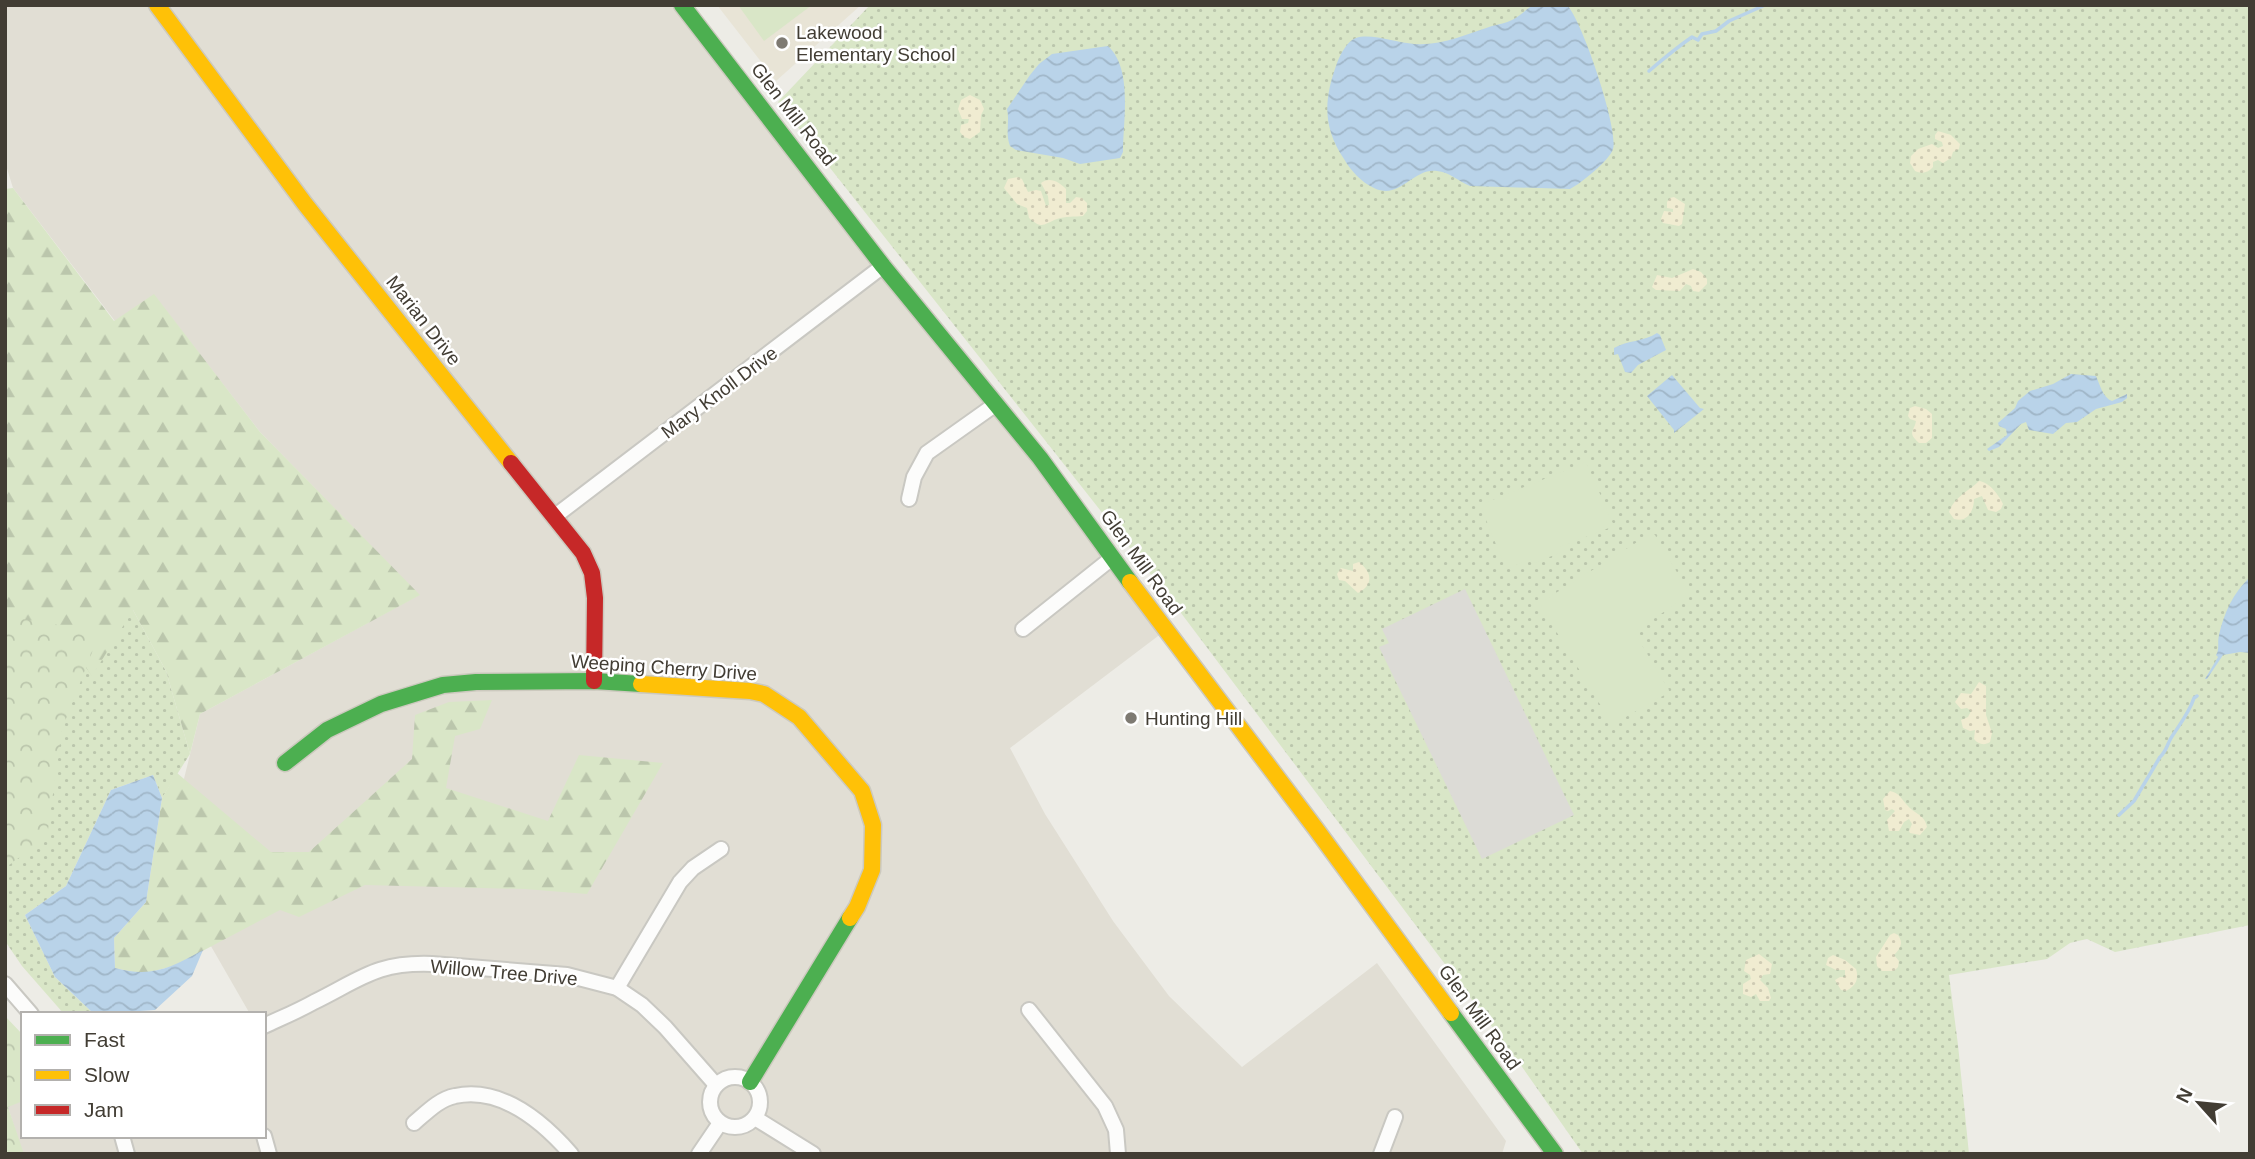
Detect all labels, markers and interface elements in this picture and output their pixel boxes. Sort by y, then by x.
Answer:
place label: Lakewood Elementary School [796,22,955,65]
marker: Lakewood Elementary School [774,35,790,51]
street label: Glen Mill Road [747,59,840,170]
street label: Marian Drive [382,271,465,369]
street label: Mary Knoll Drive [657,342,781,443]
street label: Glen Mill Road [1096,506,1187,619]
street label: Weeping Cherry Drive [570,651,758,684]
place label: Hunting Hill [1145,708,1242,729]
marker: Hunting Hill [1123,710,1139,726]
street label: Willow Tree Drive [429,956,578,989]
street label: Glen Mill Road [1434,961,1525,1074]
legend [21,1012,266,1138]
text: Fast [84,1028,125,1051]
text: Slow [84,1063,130,1086]
north arrow [2164,1068,2234,1138]
text: N [2172,1085,2197,1106]
text: Jam [84,1098,124,1121]

